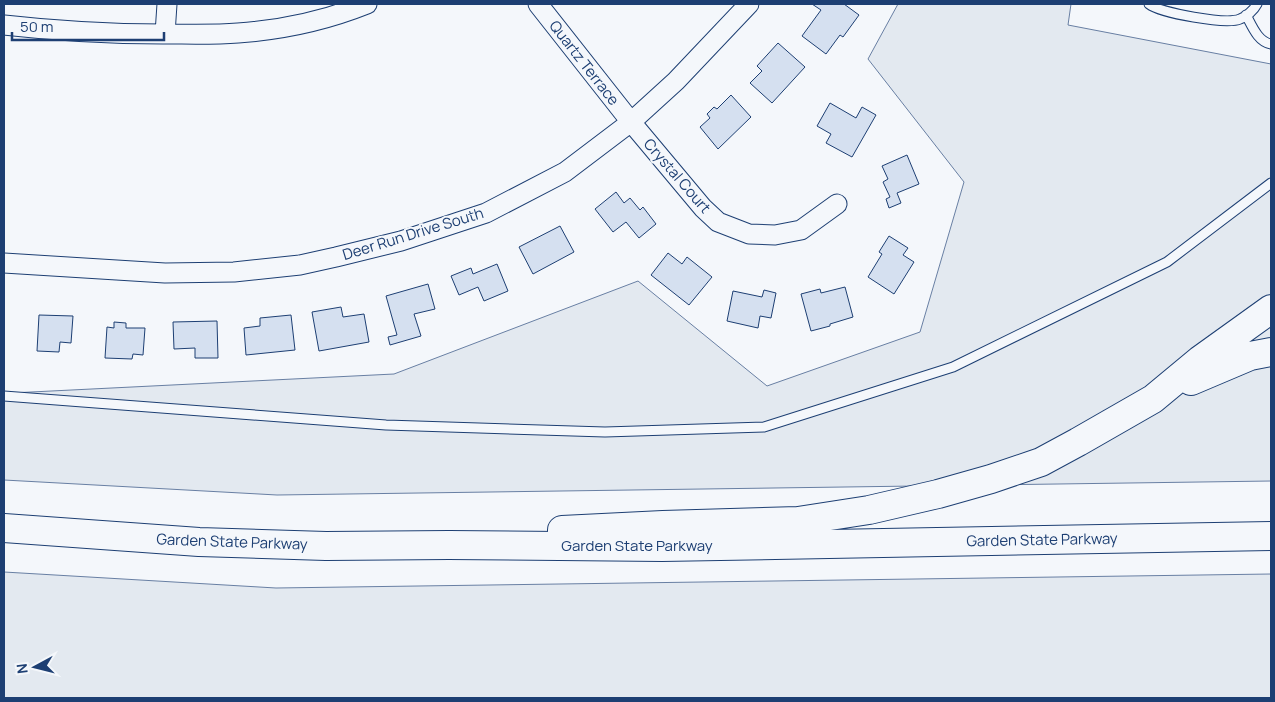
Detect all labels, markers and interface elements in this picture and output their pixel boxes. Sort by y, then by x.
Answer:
scale bar [12,10,165,42]
text: 50 m [20,16,54,37]
street label: Quartz Terrace [545,16,624,110]
street label: Crystal Court [639,134,716,218]
street label: Deer Run Drive South [340,202,486,265]
street label: Garden State Parkway [156,528,308,555]
street label: Garden State Parkway [966,528,1118,551]
street label: Garden State Parkway [561,535,713,556]
north arrow [10,642,60,692]
text: N [12,662,32,675]

